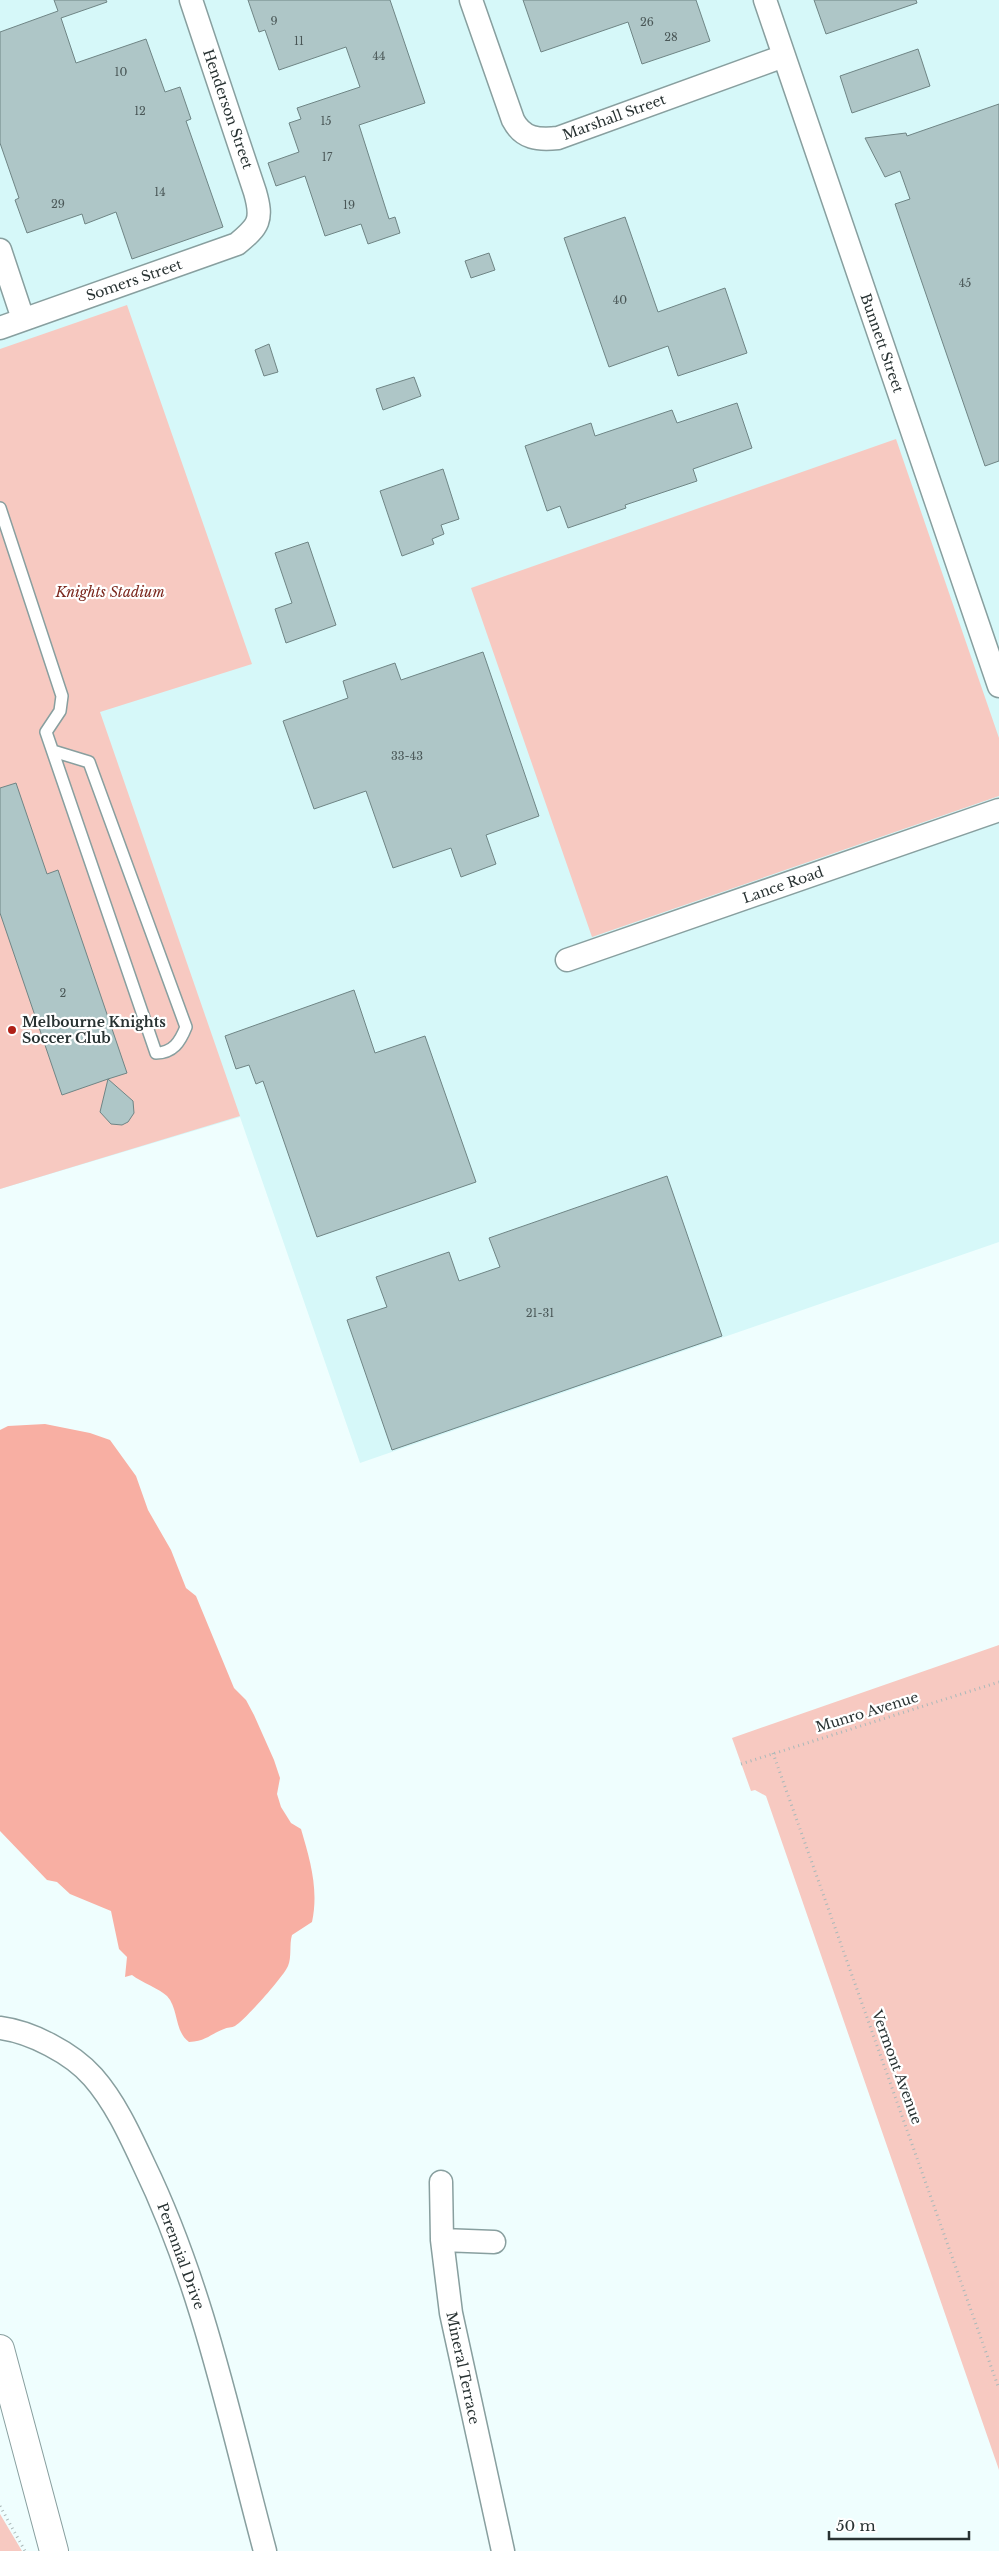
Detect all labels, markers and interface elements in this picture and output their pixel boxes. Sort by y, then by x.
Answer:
house number: 9 [270,14,278,28]
house number: 26 [640,15,654,29]
house number: 28 [664,30,678,44]
house number: 11 [294,34,304,48]
street label: Henderson Street [199,47,257,172]
house number: 44 [373,49,385,63]
house number: 10 [115,65,128,79]
street label: Marshall Street [560,90,669,144]
house number: 12 [134,104,146,118]
house number: 15 [320,114,332,128]
house number: 17 [322,150,333,164]
house number: 14 [154,185,166,199]
house number: 29 [51,197,65,211]
house number: 19 [343,198,355,212]
street label: Somers Street [84,255,185,305]
house number: 45 [959,276,971,290]
street label: Bunnett Street [857,291,908,396]
house number: 40 [613,293,627,307]
park label: Knights Stadium [54,583,165,601]
house number: 33-43 [391,749,423,763]
street label: Lance Road [740,863,826,907]
house number: 2 [60,986,67,1000]
place label: Melbourne Knights Soccer Club [22,1013,166,1047]
marker: Melbourne Knights Soccer Club [6,1024,18,1036]
house number: 21-31 [526,1306,554,1320]
street label: Munro Avenue [813,1688,921,1736]
street label: Vermont Avenue [868,2006,926,2127]
street label: Perennial Drive [153,2200,209,2312]
street label: Mineral Terrace [442,2310,484,2426]
scale bar [829,2508,969,2540]
text: 50 m [836,2516,876,2535]

